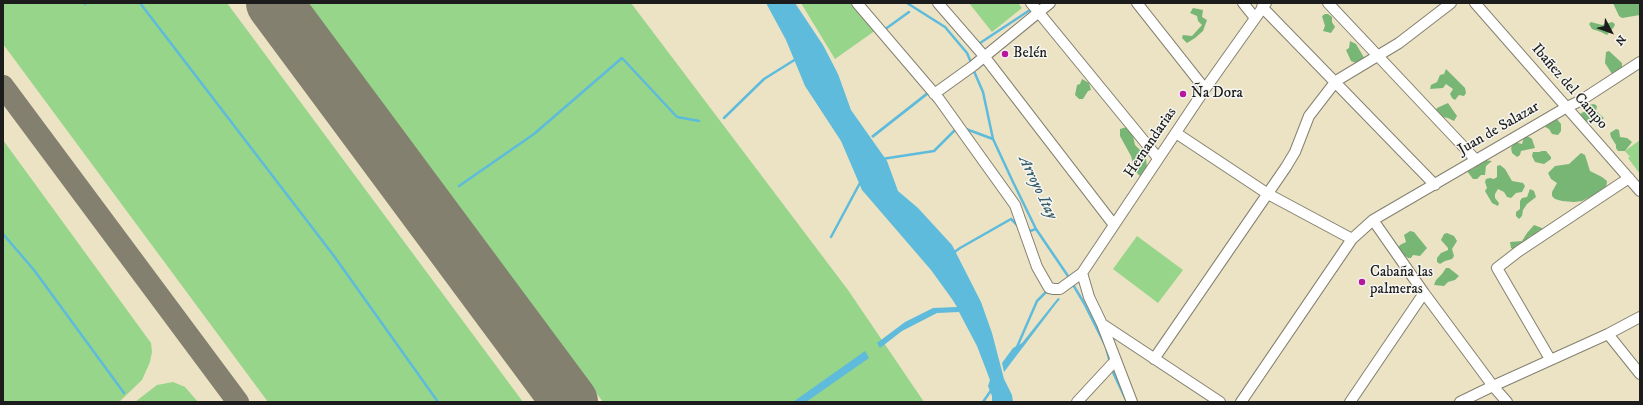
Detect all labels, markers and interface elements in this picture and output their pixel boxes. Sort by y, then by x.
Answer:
north arrow [1591,12,1631,52]
text: N [1612,32,1628,48]
street label: Ibañez del Campo [1527,41,1611,133]
place label: Belén [1013,45,1047,63]
marker: Belén [1000,49,1010,59]
place label: Ña Dora [1191,85,1243,103]
marker: Ña Dora [1178,89,1188,99]
street label: Juan de Salazar [1455,98,1543,160]
street label: Hernandarias [1121,104,1181,182]
water label: Arroyo Itay [1013,153,1061,223]
place label: Cabaña las palmeras [1370,264,1433,299]
marker: Cabaña las palmeras [1357,277,1367,287]

